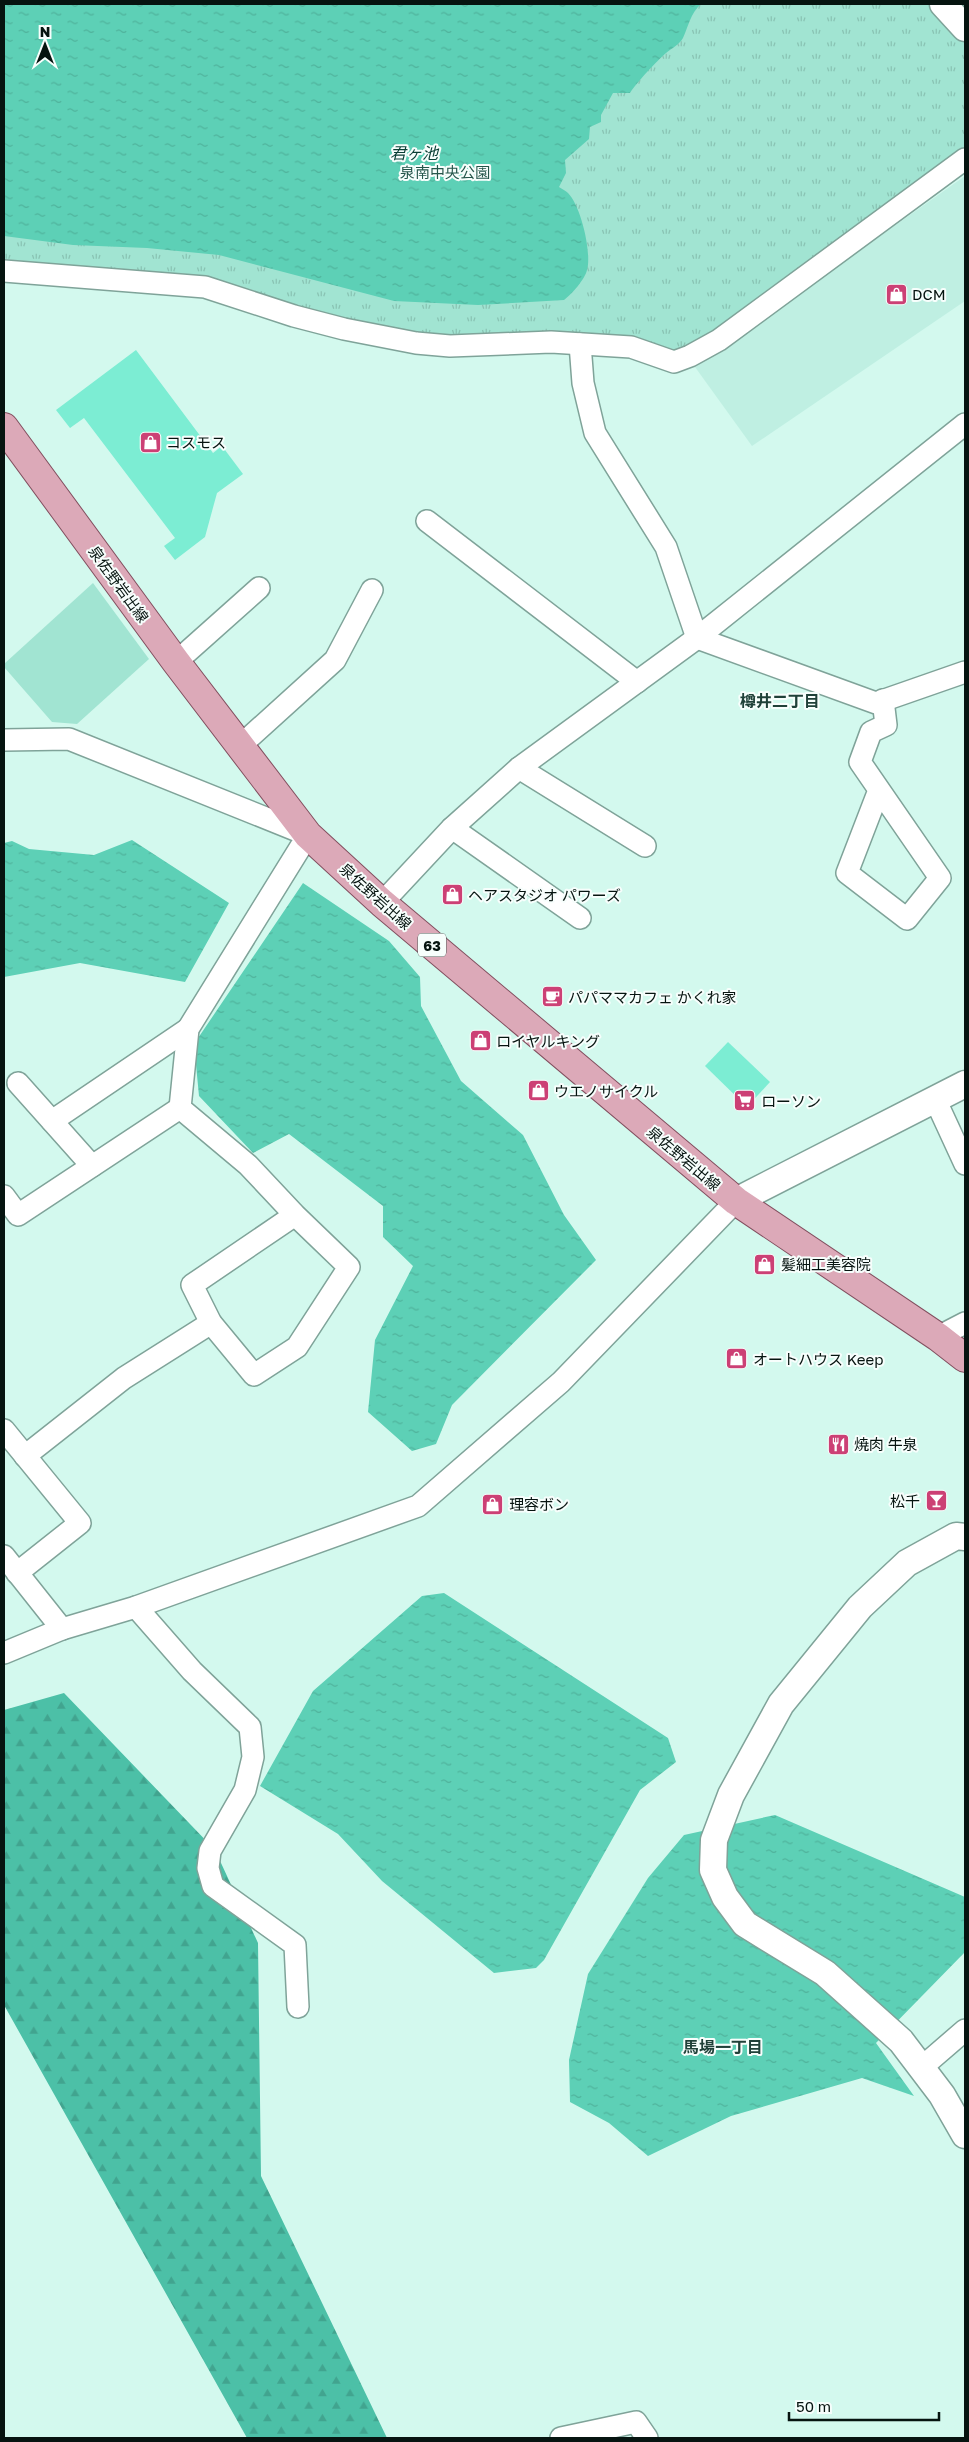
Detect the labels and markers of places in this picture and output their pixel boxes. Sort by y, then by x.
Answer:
shop icon: DCM [884,282,908,306]
place label: DCM [912,285,946,303]
shop icon: コスモス [138,430,162,454]
place label: コスモス [166,433,226,451]
shop icon: ヘアスタジオ パワーズ [440,883,464,907]
place label: ヘアスタジオ パワーズ [468,886,621,904]
cafe icon: パパママカフェ かくれ家 [540,985,564,1009]
place label: パパママカフェ かくれ家 [568,988,737,1006]
shop icon: ロイヤルキング [468,1029,492,1053]
place label: ロイヤルキング [496,1032,600,1050]
shop icon: ウエノサイクル [526,1079,550,1103]
place label: ウエノサイクル [554,1082,658,1100]
supermarket icon: ローソン [733,1089,757,1113]
place label: ローソン [761,1092,821,1110]
shop icon: 髪細工美容院 [753,1252,777,1276]
place label: 髪細工美容院 [781,1255,871,1273]
shop icon: オートハウス Keep [725,1347,749,1371]
place label: オートハウス Keep [753,1350,883,1368]
restaurant icon: 焼肉 牛泉 [826,1432,850,1456]
place label: 焼肉 牛泉 [854,1435,918,1453]
bar icon: 松千 [924,1489,948,1513]
shop icon: 理容ボン [481,1492,505,1516]
place label: 松千 [890,1492,920,1510]
place label: 理容ボン [509,1495,569,1513]

